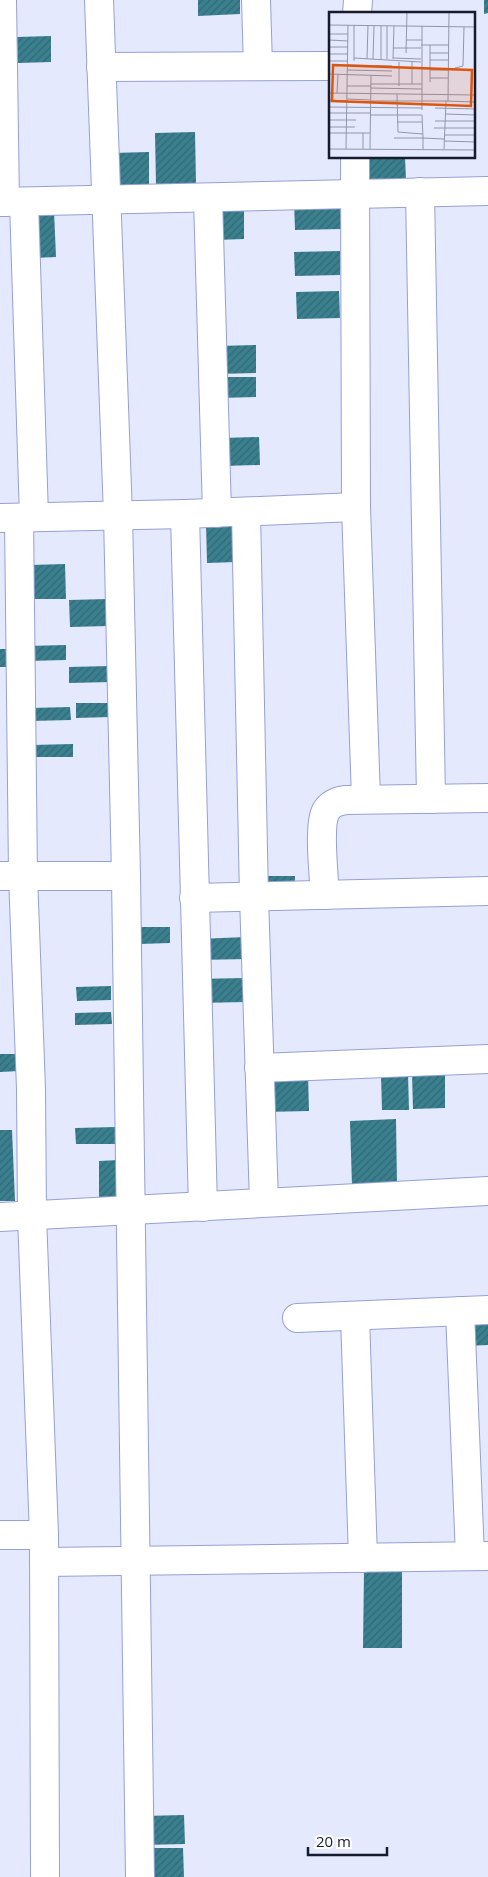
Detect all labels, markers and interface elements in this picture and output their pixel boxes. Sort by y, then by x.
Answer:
inset map [329,12,476,159]
scale bar [308,1824,387,1856]
text: 20 m [316,1831,351,1851]

